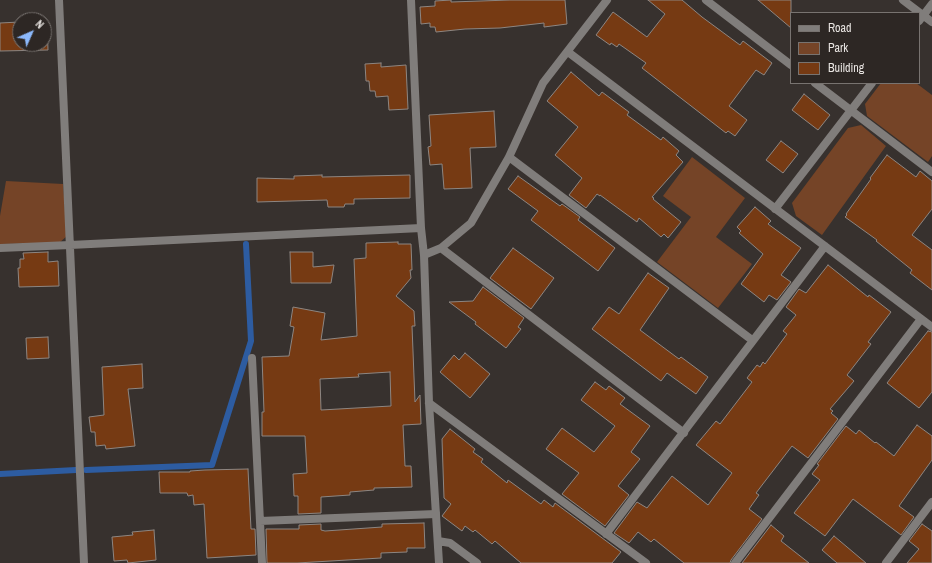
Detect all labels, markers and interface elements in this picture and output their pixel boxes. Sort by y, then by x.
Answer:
north arrow [12,12,52,52]
legend [790,12,920,84]
text: N [33,17,47,31]
text: Road [828,20,852,36]
text: Park [828,40,848,56]
text: Building [828,60,864,76]

